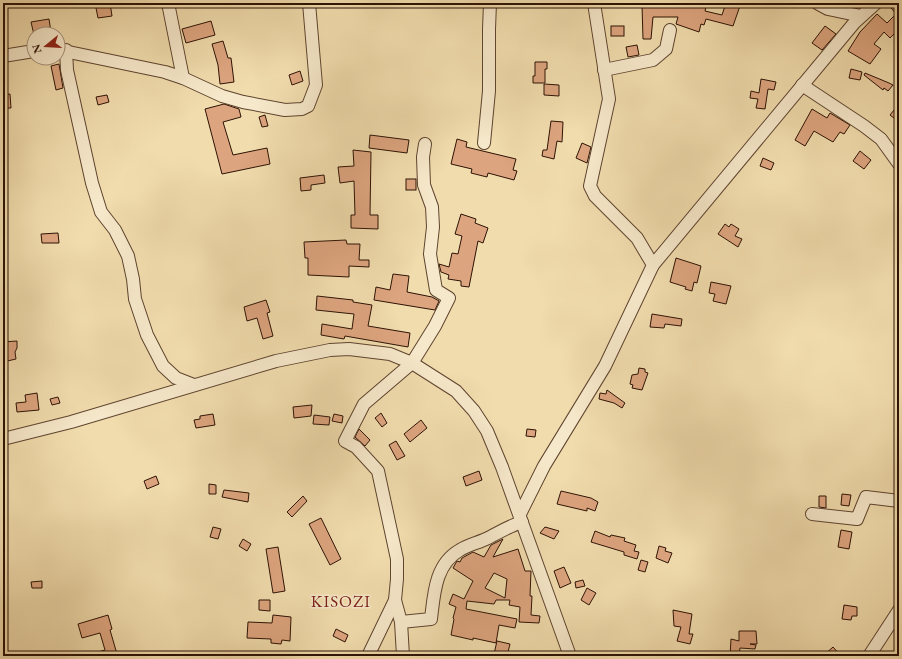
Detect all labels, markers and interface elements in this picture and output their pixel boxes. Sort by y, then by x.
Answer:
north arrow [26,26,66,66]
text: N [28,43,45,55]
district label: KISOZI [311,590,371,612]

